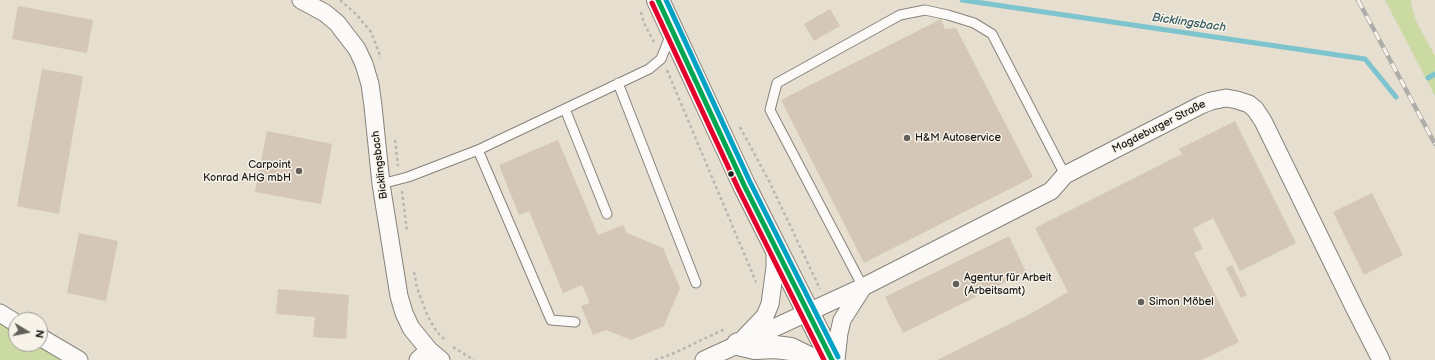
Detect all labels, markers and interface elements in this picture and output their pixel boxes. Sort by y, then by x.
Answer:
water label: Bicklingsbach [1151,11,1227,35]
street label: Magdeburger Straße [1110,98,1208,156]
street label: Bicklingsbach [369,130,391,200]
place label: H&M Autoservice [915,131,1001,145]
marker: H&M Autoservice [902,133,912,143]
place label: Carpoint Konrad AHG mbH [203,158,291,184]
marker: Carpoint Konrad AHG mbH [294,166,304,176]
unlabelled marker [726,169,736,179]
place label: Agentur für Arbeit (Arbeitsamt) [964,271,1052,297]
marker: Agentur für Arbeit (Arbeitsamt) [951,279,961,289]
place label: Simon Möbel [1149,295,1214,309]
marker: Simon Möbel [1136,297,1146,307]
north arrow [8,312,48,352]
text: N [32,329,46,339]

